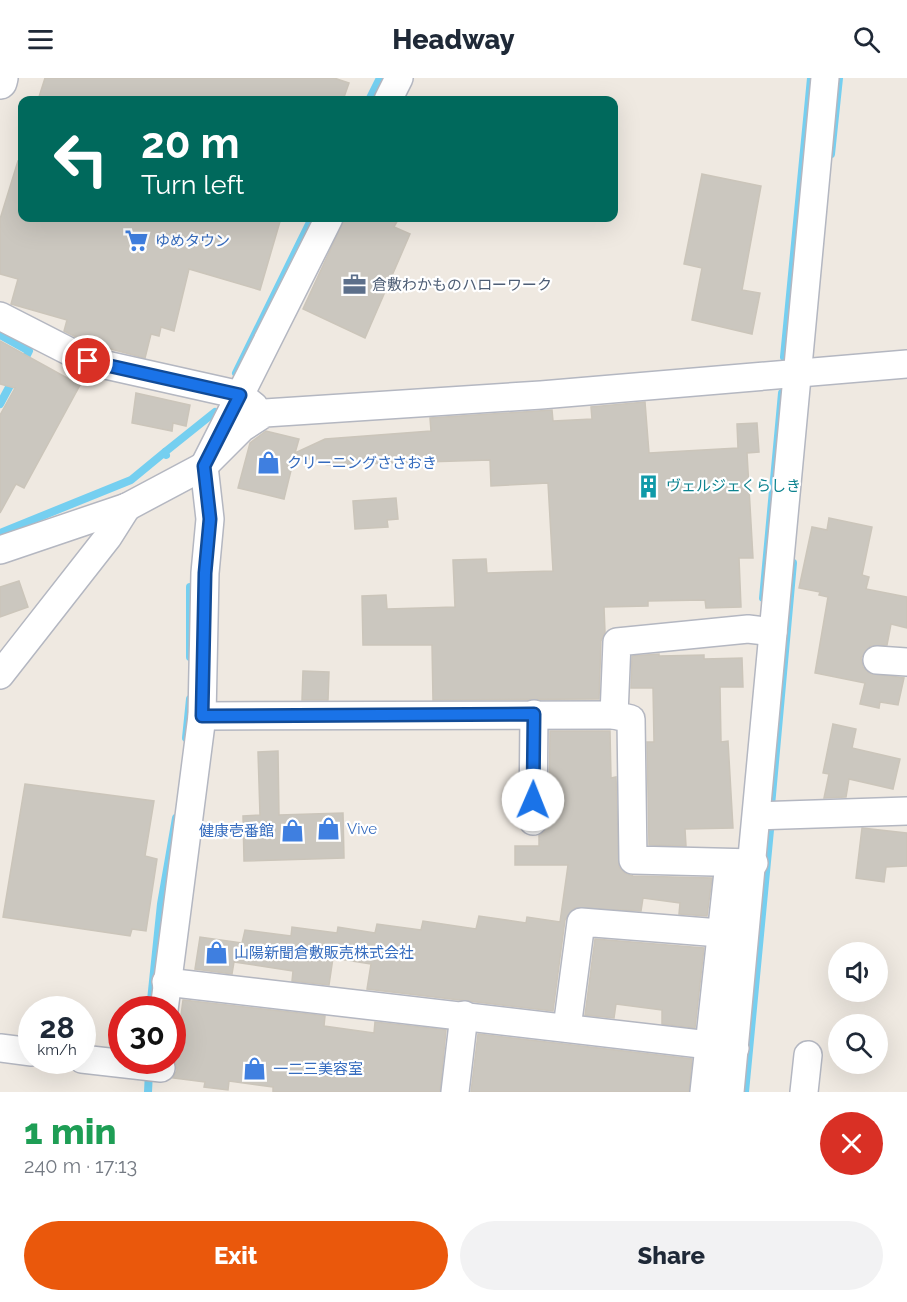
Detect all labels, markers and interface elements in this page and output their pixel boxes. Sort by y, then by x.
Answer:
icon: menu [24,23,57,56]
icon: search [850,23,883,56]
text: Headway [392,24,515,55]
text: 20 m [141,119,240,168]
icon: left [42,120,120,198]
text: Turn left [141,169,244,200]
supermarket icon: ゆめタウン [124,228,150,254]
place label: ゆめタウン [155,232,230,250]
office icon: 倉敷わかものハローワーク [341,272,367,298]
place label: 倉敷わかものハローワーク [372,276,552,294]
pin [62,335,113,386]
icon: arrive [71,344,104,377]
shop icon: クリーニングささおき [256,450,282,476]
place label: クリーニングささおき [287,454,437,472]
building icon: ヴェルジェくらしき [635,473,661,499]
place label: ヴェルジェくらしき [666,477,801,495]
position arrow [501,768,565,832]
shop icon: Vive [316,816,342,842]
shop icon: 健康壱番館 [279,818,305,844]
place label: Vive [347,820,377,838]
place label: 健康壱番館 [199,822,274,840]
shop icon: 山陽新聞倉敷販売株式会社 [203,940,229,966]
map controls [828,942,888,1074]
button: sound [828,942,888,1002]
place label: 山陽新聞倉敷販売株式会社 [234,944,414,962]
speed limit sign: 30 [108,996,186,1074]
text: 28 [39,1010,75,1045]
button: search [828,1014,888,1074]
text: km/h [37,1041,77,1059]
shop icon: 一二三美容室 [242,1056,268,1082]
place label: 一二三美容室 [273,1060,363,1078]
text: 1 min [24,1110,116,1152]
button: close [820,1112,883,1175]
text: 240 m · 17:13 [24,1154,137,1178]
button: Exit [24,1221,448,1290]
button: Share [460,1221,883,1290]

